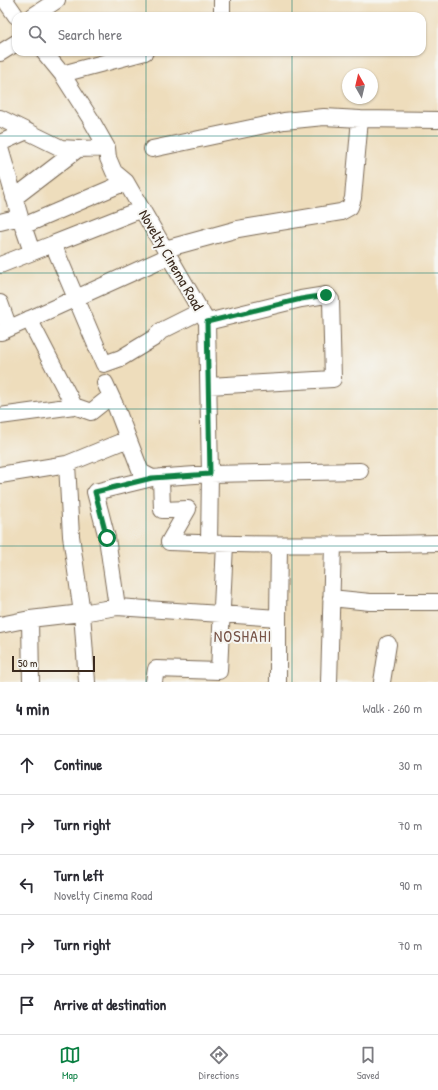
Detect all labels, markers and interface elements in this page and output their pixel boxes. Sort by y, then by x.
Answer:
search box [12,12,426,56]
icon: search [26,23,48,45]
text: Search here [58,24,122,45]
north arrow [342,68,378,104]
street label: Novelty Cinema Road [134,205,209,314]
route end [317,286,335,304]
route start [98,529,116,547]
district label: NOSHAHI [214,625,272,647]
scale bar [12,654,95,673]
text: 50 m [18,656,38,670]
text: 4 min [16,697,49,720]
text: Walk · 260 m [363,699,422,717]
icon: ahead [16,754,38,776]
text: Continue [54,754,102,775]
text: 30 m [399,756,422,774]
icon: right [16,814,38,836]
text: Turn right [54,814,110,835]
text: 70 m [398,816,422,834]
text: Turn left [54,865,104,886]
icon: left [16,874,38,896]
text: 90 m [400,876,422,894]
text: Novelty Cinema Road [54,886,152,904]
icon: right [16,934,38,956]
text: Turn right [54,934,110,955]
text: 70 m [398,936,422,954]
icon: arrive [16,994,38,1016]
text: Arrive at destination [54,994,166,1015]
tab: Map [59,1044,81,1082]
tab: Directions [199,1044,239,1082]
tab: Saved [357,1044,379,1082]

